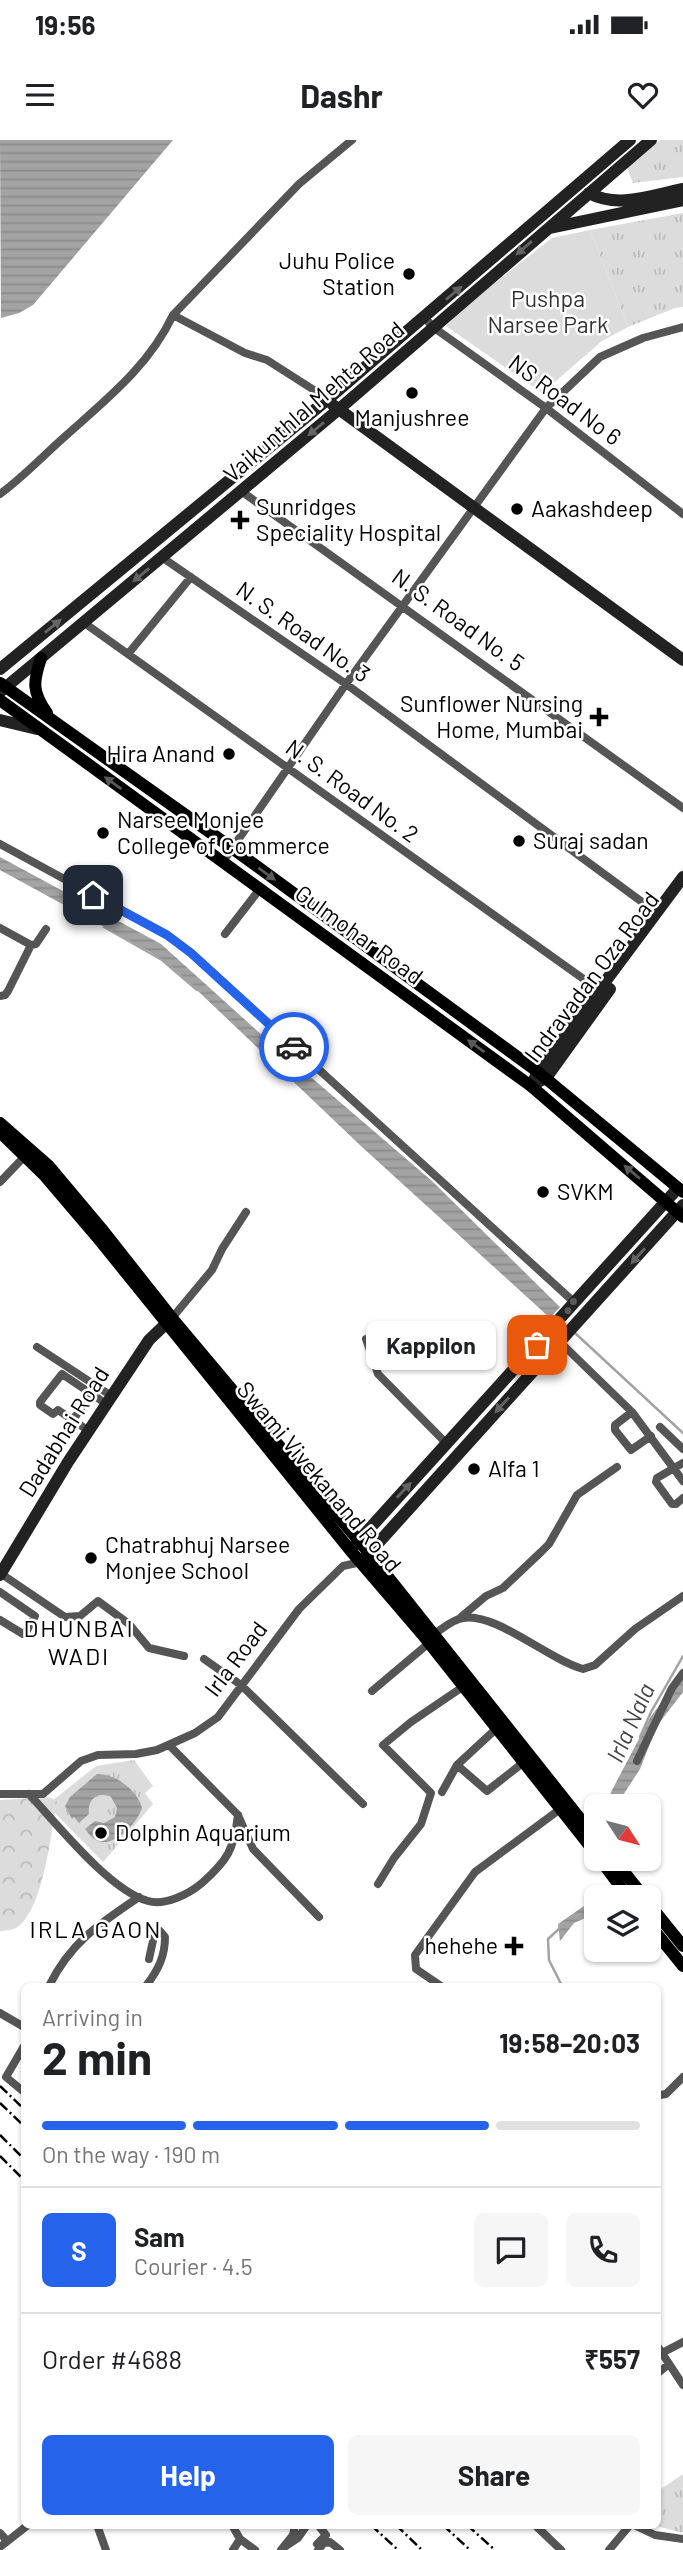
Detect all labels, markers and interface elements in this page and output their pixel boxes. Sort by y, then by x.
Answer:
text: 19:56 [35,9,95,40]
icon: menu [21,76,59,114]
text: Dashr [300,76,383,114]
icon: heart [624,76,662,114]
one-way arrow [516,240,533,255]
place label: Juhu Police Station [279,246,395,300]
marker: Juhu Police Station [401,266,417,282]
park label: Pushpa Narsee Park [488,284,608,338]
one-way arrow [444,285,462,300]
street label: Vaikunthlal Mehta Road [217,315,410,487]
street label: NS Road No 6 [504,348,627,451]
marker: Manjushree [404,385,420,401]
place label: Manjushree [355,403,469,431]
one-way arrow [307,421,324,436]
place label: Sunridges Speciality Hospital [256,492,441,546]
place label: Aakashdeep [531,494,653,522]
marker: Aakashdeep [509,501,525,517]
marker: Sunridges Speciality Hospital [230,510,250,530]
street label: N. S. Road No. 5 [387,562,530,677]
one-way arrow [133,568,151,583]
street label: N. S. Road No. 3 [231,575,376,688]
one-way arrow [44,619,61,634]
place label: Sunflower Nursing Home, Mumbai [400,689,583,743]
marker: Sunflower Nursing Home, Mumbai [589,707,609,727]
street label: N. S. Road No. 2 [281,733,424,848]
place label: Hira Anand [107,739,215,767]
marker: Hira Anand [221,746,237,762]
one-way arrow [104,776,122,790]
place label: Narsee Monjee College of Commerce [117,805,330,859]
marker: Narsee Monjee College of Commerce [95,825,111,841]
place label: Suraj sadan [533,826,649,854]
marker: Suraj sadan [511,833,527,849]
pin [63,865,123,925]
one-way arrow [258,867,276,881]
icon: home [74,876,112,914]
street label: Gulmohar Road [290,878,429,990]
street label: Indravadan Oza Road [518,886,664,1067]
courier [259,1012,329,1082]
icon: car [275,1028,313,1066]
one-way arrow [467,1039,485,1053]
one-way arrow [623,1165,640,1180]
place label: SVKM [557,1177,614,1205]
marker: SVKM [535,1184,551,1200]
one-way arrow [630,1247,646,1265]
pin [507,1315,567,1375]
callout: Kappilon [365,1320,495,1370]
icon: bag [518,1326,556,1364]
text: Kappilon [386,1331,476,1359]
street label: Dadabhai Road [12,1361,114,1502]
street label: Swami Vivekanand Road [232,1375,408,1578]
one-way arrow [494,1396,510,1414]
place label: Alfa 1 [488,1454,539,1482]
marker: Alfa 1 [466,1461,482,1477]
one-way arrow [396,1482,412,1499]
place label: Chatrabhuj Narsee Monjee School [105,1530,290,1584]
marker: Chatrabhuj Narsee Monjee School [83,1550,99,1566]
district label: DHUNBAI WADI [23,1613,135,1670]
street label: Irla Road [198,1615,273,1701]
water label: Irla Nala [599,1678,660,1767]
north arrow [584,1794,662,1871]
map controls [584,1794,661,1962]
place label: Dolphin Aquarium [115,1818,291,1846]
marker: Dolphin Aquarium [93,1825,109,1841]
button: layers [584,1885,661,1962]
district label: IRLA GAON [29,1914,163,1943]
place label: hehehe [425,1931,498,1959]
marker: hehehe [504,1936,524,1956]
text: Arriving in [42,2003,143,2031]
text: 19:58–20:03 [499,2027,640,2058]
text: 2 min [42,2029,152,2084]
text: On the way · 190 m [42,2140,220,2168]
button: chat [474,2213,548,2287]
button: phone [566,2213,640,2287]
text: Sam [134,2221,185,2252]
text: S [71,2235,87,2266]
text: Courier · 4.5 [134,2252,253,2280]
text: Order #4688 [42,2343,182,2374]
text: ₹557 [584,2343,640,2374]
button: Help [42,2435,334,2515]
button: Share [348,2435,640,2515]

